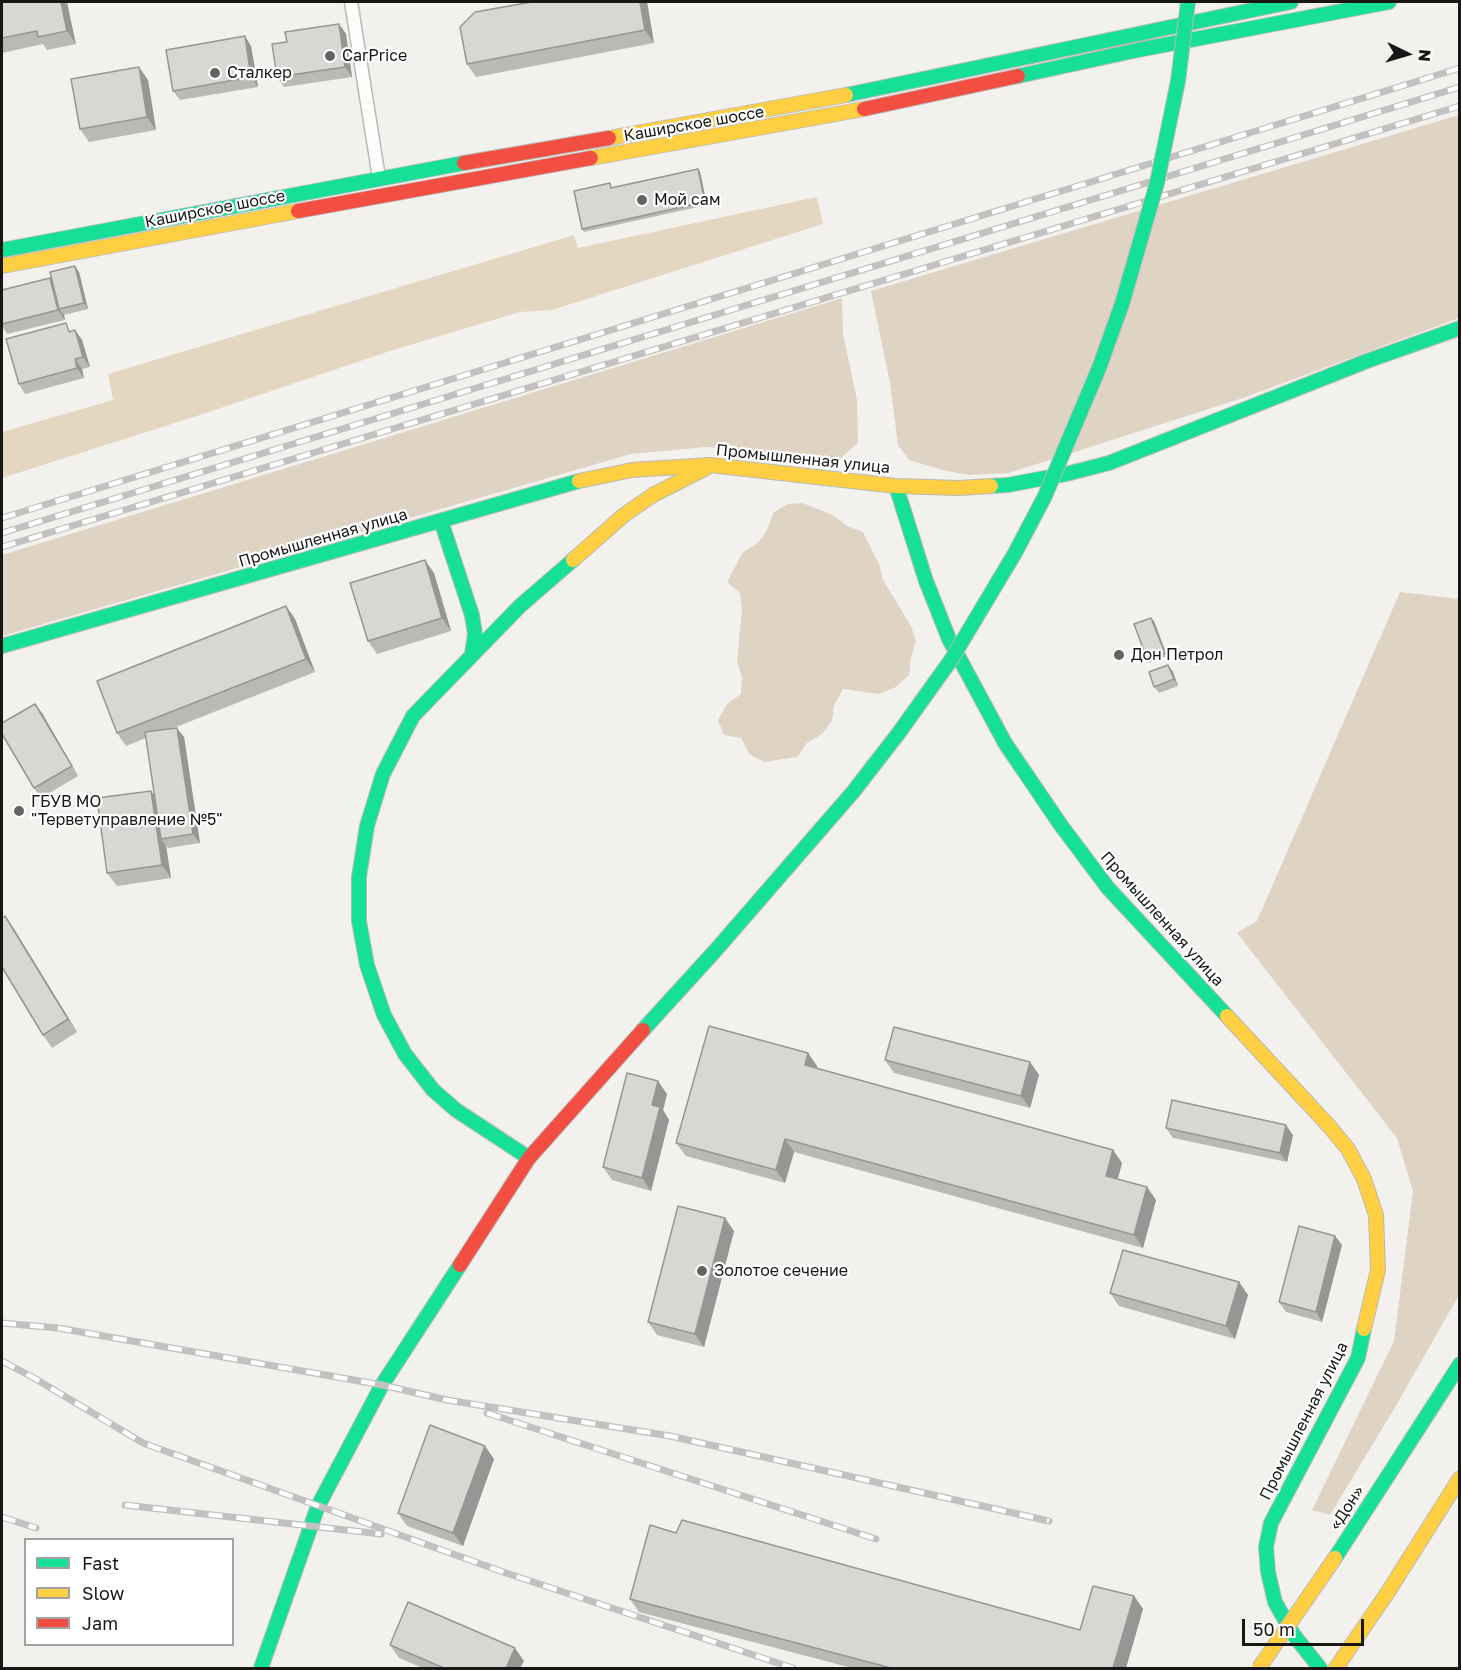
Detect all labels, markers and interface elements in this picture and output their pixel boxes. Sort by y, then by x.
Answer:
north arrow [1377,24,1437,84]
place label: CarPrice [342,46,407,66]
marker: CarPrice [323,49,337,63]
text: N [1414,49,1435,62]
place label: Сталкер [227,63,292,83]
marker: Сталкер [208,66,222,80]
street label: Каширское шоссе [622,102,766,146]
street label: Каширское шоссе [143,186,287,232]
place label: Мой сам [654,190,720,210]
marker: Мой сам [635,193,649,207]
street label: Промышленная улица [715,440,891,478]
street label: Промышленная улица [236,505,410,571]
place label: Дон Петрол [1131,645,1223,665]
marker: Дон Петрол [1112,648,1126,662]
place label: ГБУВ МО "Терветуправление №5" [31,792,223,830]
marker: ГБУВ МО "Терветуправление №5" [12,804,26,818]
street label: Промышленная улица [1096,848,1228,990]
place label: Золотое сечение [714,1261,848,1281]
marker: Золотое сечение [695,1264,709,1278]
street label: Промышленная улица [1256,1339,1352,1503]
street label: «Дон» [1326,1482,1368,1534]
legend [24,1538,234,1646]
text: Fast [82,1552,119,1574]
text: Slow [82,1582,124,1604]
scale bar [1245,1607,1366,1645]
text: Jam [82,1612,118,1634]
text: 50 m [1253,1618,1295,1640]

